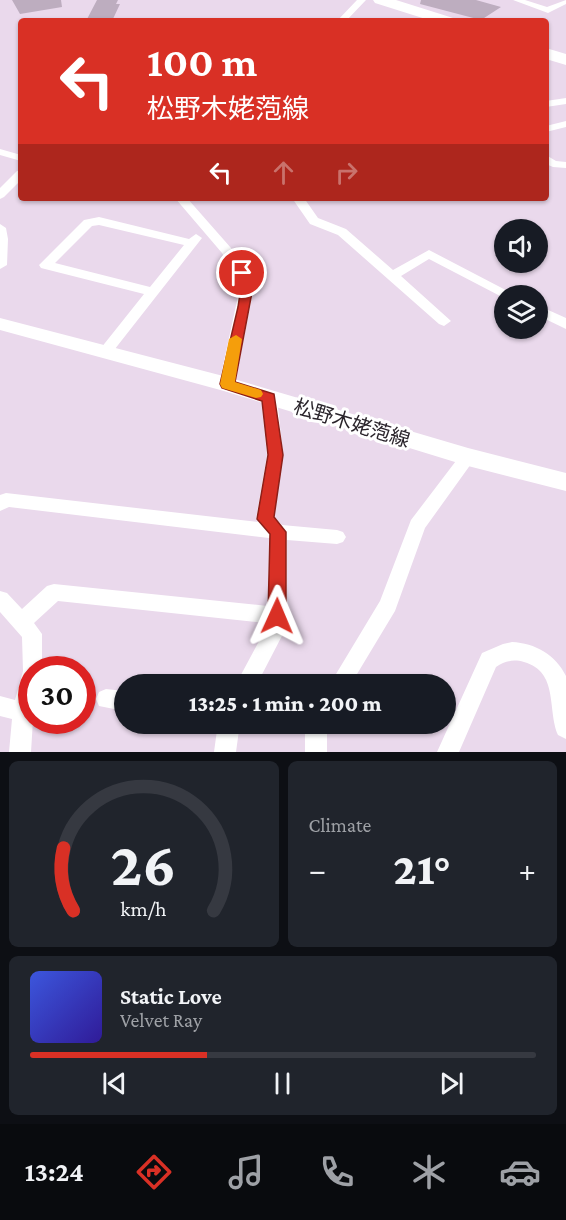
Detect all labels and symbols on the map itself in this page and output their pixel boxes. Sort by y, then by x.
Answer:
pin [216,247,267,298]
street label: 松野木姥萢線 [291,395,413,451]
position arrow [245,584,309,648]
speed limit sign: 30 [18,656,96,734]

